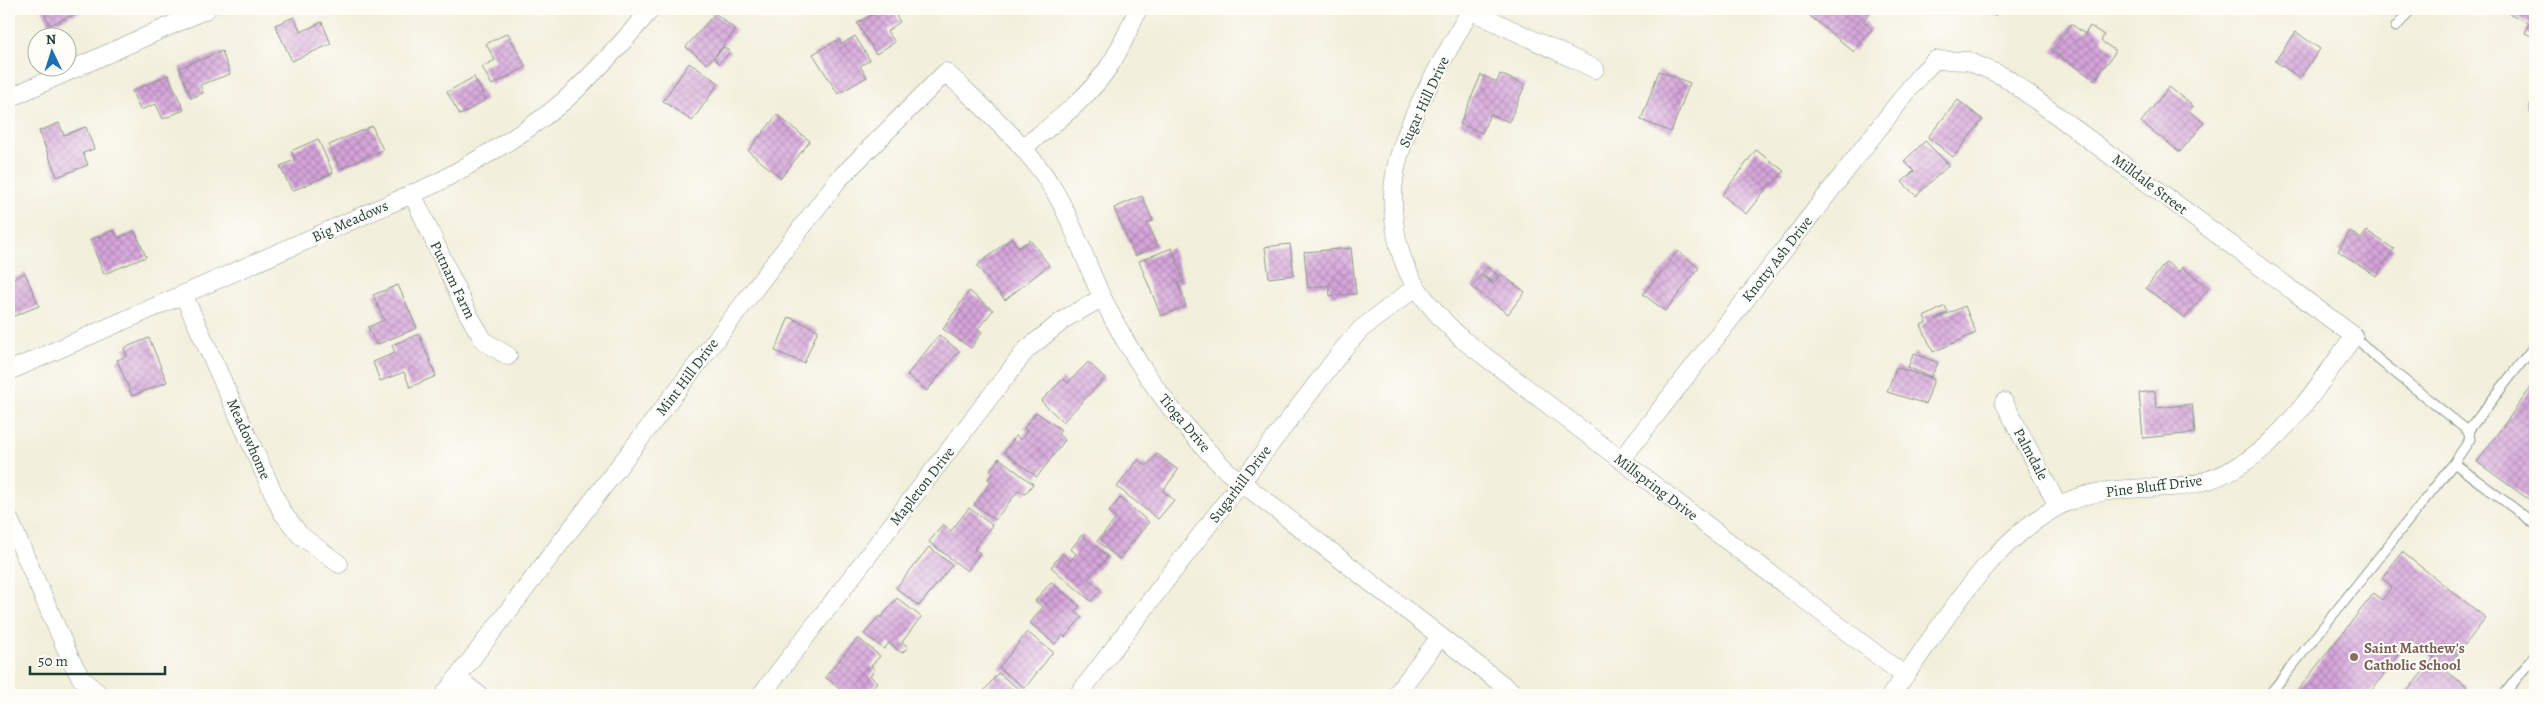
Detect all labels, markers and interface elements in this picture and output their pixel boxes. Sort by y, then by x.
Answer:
north arrow [28,28,78,78]
text: N [45,30,57,49]
street label: Sugar Hill Drive [1394,53,1454,151]
street label: Milldale Street [2108,149,2192,219]
street label: Big Meadows [309,195,391,247]
street label: Knotty Ash Drive [1737,212,1817,306]
street label: Putnam Farm [426,238,481,323]
street label: Mint Hill Drive [651,334,723,420]
street label: Tioga Drive [1155,390,1215,457]
street label: Meadowhome [222,395,276,483]
street label: Palmdale [2009,424,2053,484]
street label: Sugarhill Drive [1204,441,1276,527]
street label: Mapleton Drive [885,442,959,530]
street label: Millspring Drive [1610,449,1702,525]
street label: Pine Bluff Drive [2105,470,2204,502]
place label: Saint Matthew's Catholic School [2364,638,2465,675]
scale bar [30,644,165,676]
text: 50 m [38,651,68,671]
marker: Saint Matthew's Catholic School [2348,651,2360,663]

